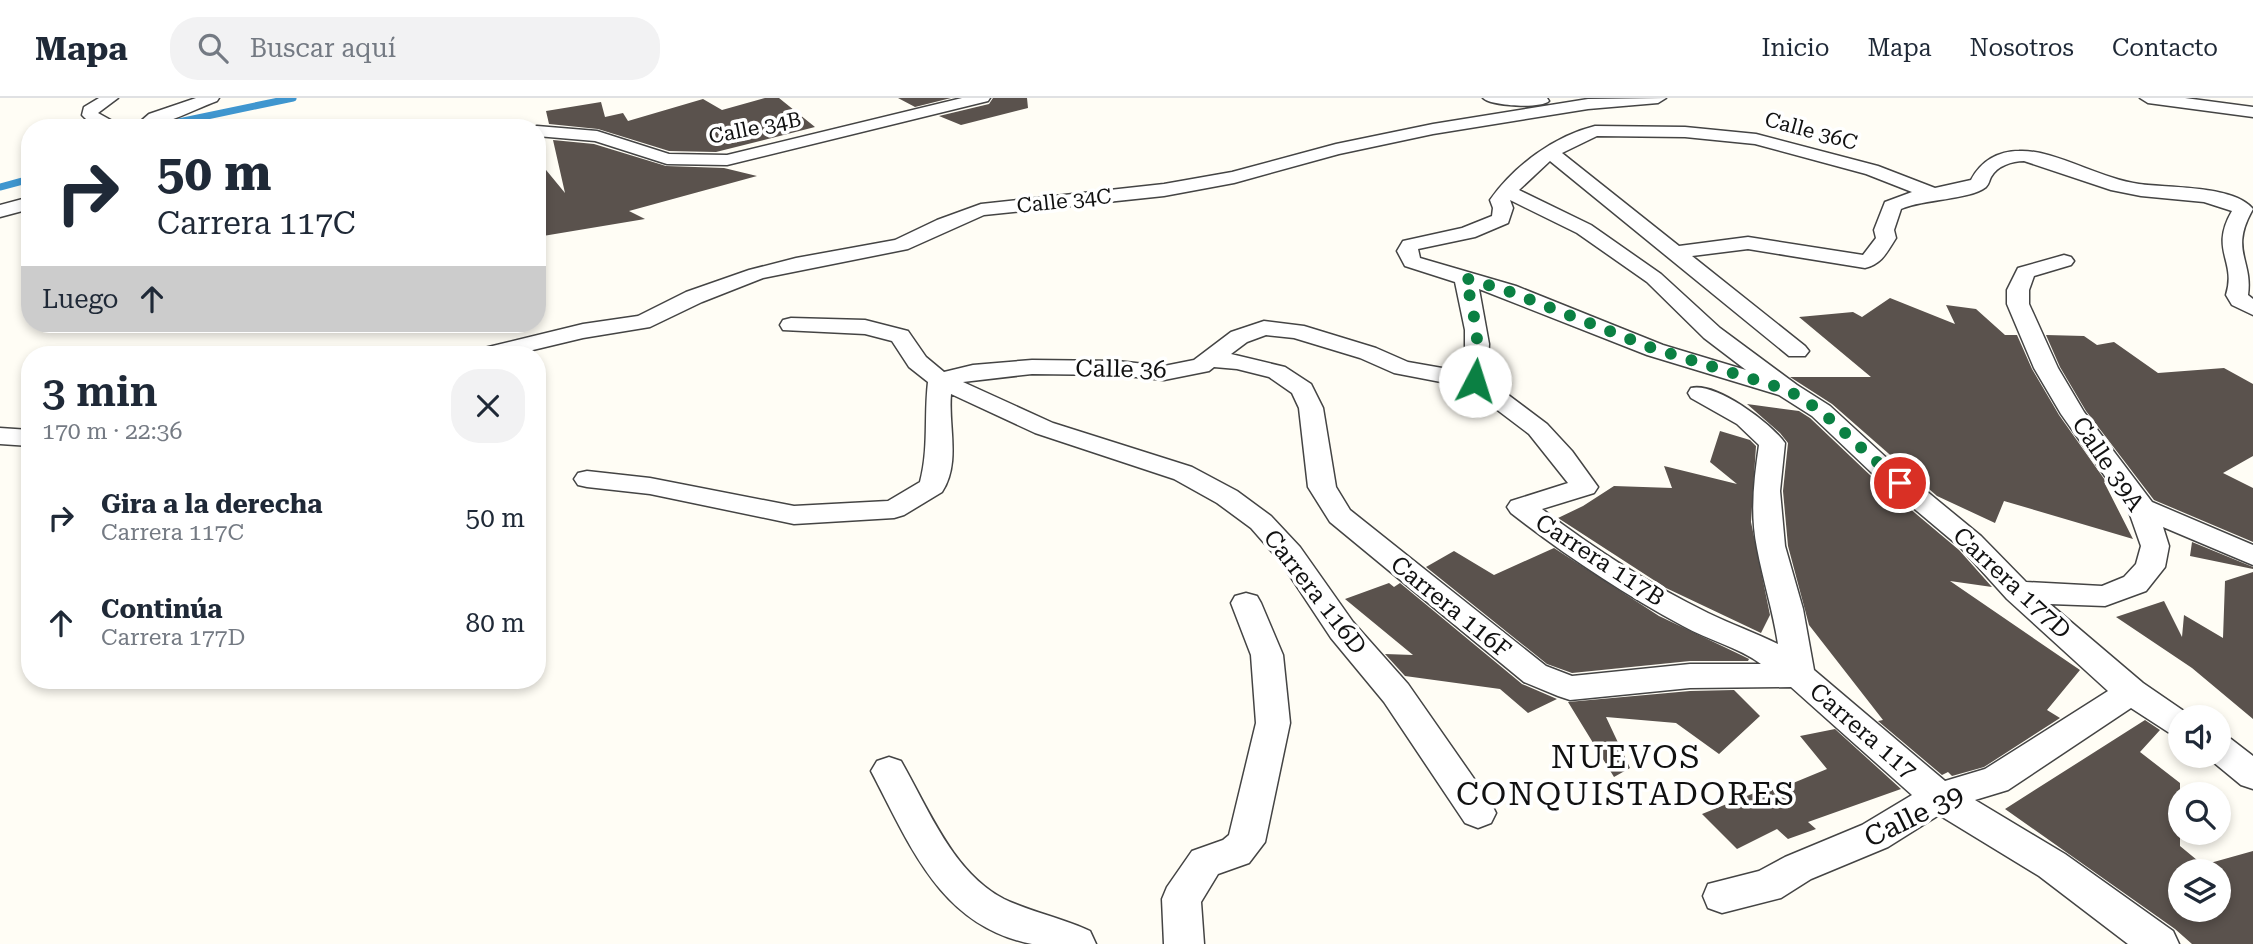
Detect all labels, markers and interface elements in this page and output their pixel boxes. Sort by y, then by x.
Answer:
search box [170,17,660,80]
text: Mapa [35,29,128,68]
icon: search [194,29,232,67]
text: Buscar aquí [250,33,396,63]
text: Inicio [1761,34,1829,62]
text: Mapa [1867,34,1932,62]
text: Nosotros [1970,34,2074,62]
text: Contacto [2112,34,2218,62]
street label: Calle 34B [707,107,803,149]
street label: Calle 36C [1762,107,1860,155]
text: 50 m [157,145,272,202]
icon: right [42,147,133,238]
street label: Calle 34C [1016,184,1112,218]
text: Carrera 117C [157,204,356,242]
icon: ahead [133,280,171,318]
text: Luego [42,284,119,314]
position arrow [1438,344,1512,418]
street label: Calle 36 [1075,354,1167,384]
text: 3 min [42,367,158,416]
button: close [451,369,525,443]
street label: Calle 39A [2066,411,2150,517]
text: 170 m · 22:36 [42,418,182,445]
pin [1870,453,1930,513]
icon: arrive [1881,464,1919,502]
text: Gira a la derecha [101,489,322,519]
icon: right [42,499,80,537]
text: 50 m [466,503,525,533]
street label: Carrera 117B [1530,508,1670,612]
text: Carrera 117C [101,519,244,546]
street label: Carrera 177D [1947,521,2077,645]
street label: Carrera 116D [1258,524,1372,660]
street label: Carrera 116F [1385,550,1517,664]
text: Continúa [101,594,223,624]
icon: ahead [42,604,80,642]
text: 80 m [466,608,525,638]
text: Carrera 177D [101,624,245,651]
street label: Carrera 117 [1804,677,1922,785]
map controls [2168,705,2231,922]
button: sound [2168,705,2231,768]
district label: NUEVOS CONQUISTADORES [1456,738,1796,813]
street label: Calle 39 [1859,778,1969,854]
button: search [2168,782,2231,845]
button: layers [2168,859,2231,922]

